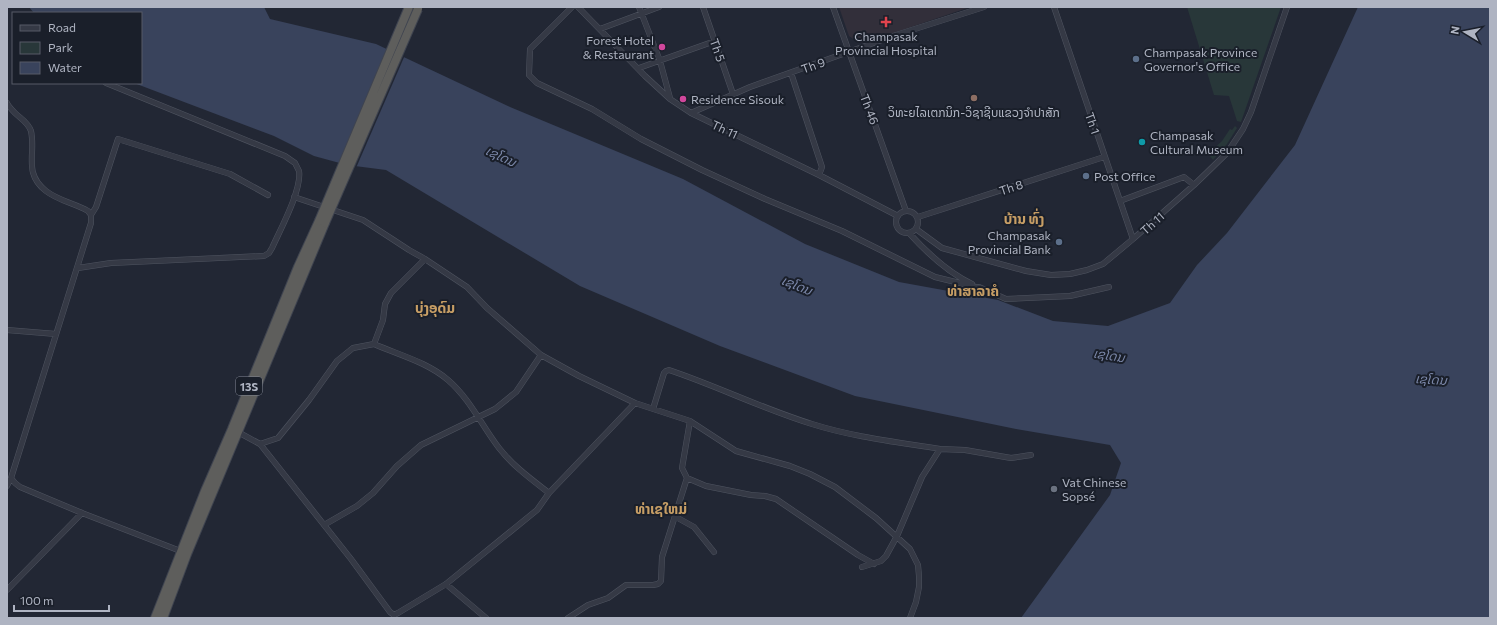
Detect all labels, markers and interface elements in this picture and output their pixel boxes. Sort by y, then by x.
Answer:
legend [12,12,142,84]
north arrow [1445,12,1485,52]
marker: Champasak Provincial Hospital [880,16,892,28]
text: Road [48,20,76,34]
text: N [1448,25,1462,35]
place label: Champasak Provincial Hospital [835,29,937,57]
place label: Forest Hotel & Restaurant [583,33,654,61]
street label: Th 5 [708,36,729,64]
text: Park [48,40,74,54]
marker: Forest Hotel & Restaurant [657,42,667,52]
place label: Champasak Province Governor's Office [1144,45,1257,73]
street label: Th 9 [799,54,827,76]
marker: Champasak Province Governor's Office [1131,54,1141,64]
text: Water [48,60,82,74]
place label: Residence Sisouk [691,92,785,106]
street label: Th 46 [858,92,882,126]
marker: ວິທະຍໄລເຕກນິກ-ວິຊາຊີບແຂວງຈໍາປາສັກ [969,93,979,103]
marker: Residence Sisouk [678,94,688,104]
place label: ວິທະຍໄລເຕກນິກ-ວິຊາຊີບແຂວງຈໍາປາສັກ [888,105,1060,119]
street label: Th 1 [1083,110,1103,136]
street label: Th 11 [710,117,740,141]
place label: Champasak Cultural Museum [1150,128,1243,156]
marker: Champasak Cultural Museum [1137,137,1147,147]
water label: ເຊໂດນ [483,142,520,170]
place label: Post Office [1094,169,1155,183]
marker: Post Office [1081,171,1091,181]
street label: Th 8 [997,177,1025,197]
district label: ບ້ານ ທົ່ງ [1004,208,1044,227]
street label: Th 11 [1137,209,1167,237]
place label: Champasak Provincial Bank [968,228,1051,256]
marker: Champasak Provincial Bank [1054,237,1064,247]
water label: ເຊໂດນ [779,272,816,299]
district label: ທ່າສາລາຄໍ [947,282,999,299]
district label: ບຸ່ງອຸດົມ [415,299,455,317]
water label: ເຊໂດນ [1092,345,1127,366]
water label: ເຊໂດນ [1415,370,1448,388]
road number: 13S [236,377,262,395]
place label: Vat Chinese Sopsé [1062,475,1126,503]
marker: Vat Chinese Sopsé [1049,484,1059,494]
district label: ທ່າເຊໃຫມ່ [635,500,687,517]
scale bar [14,587,109,613]
text: 100 m [20,593,54,607]

